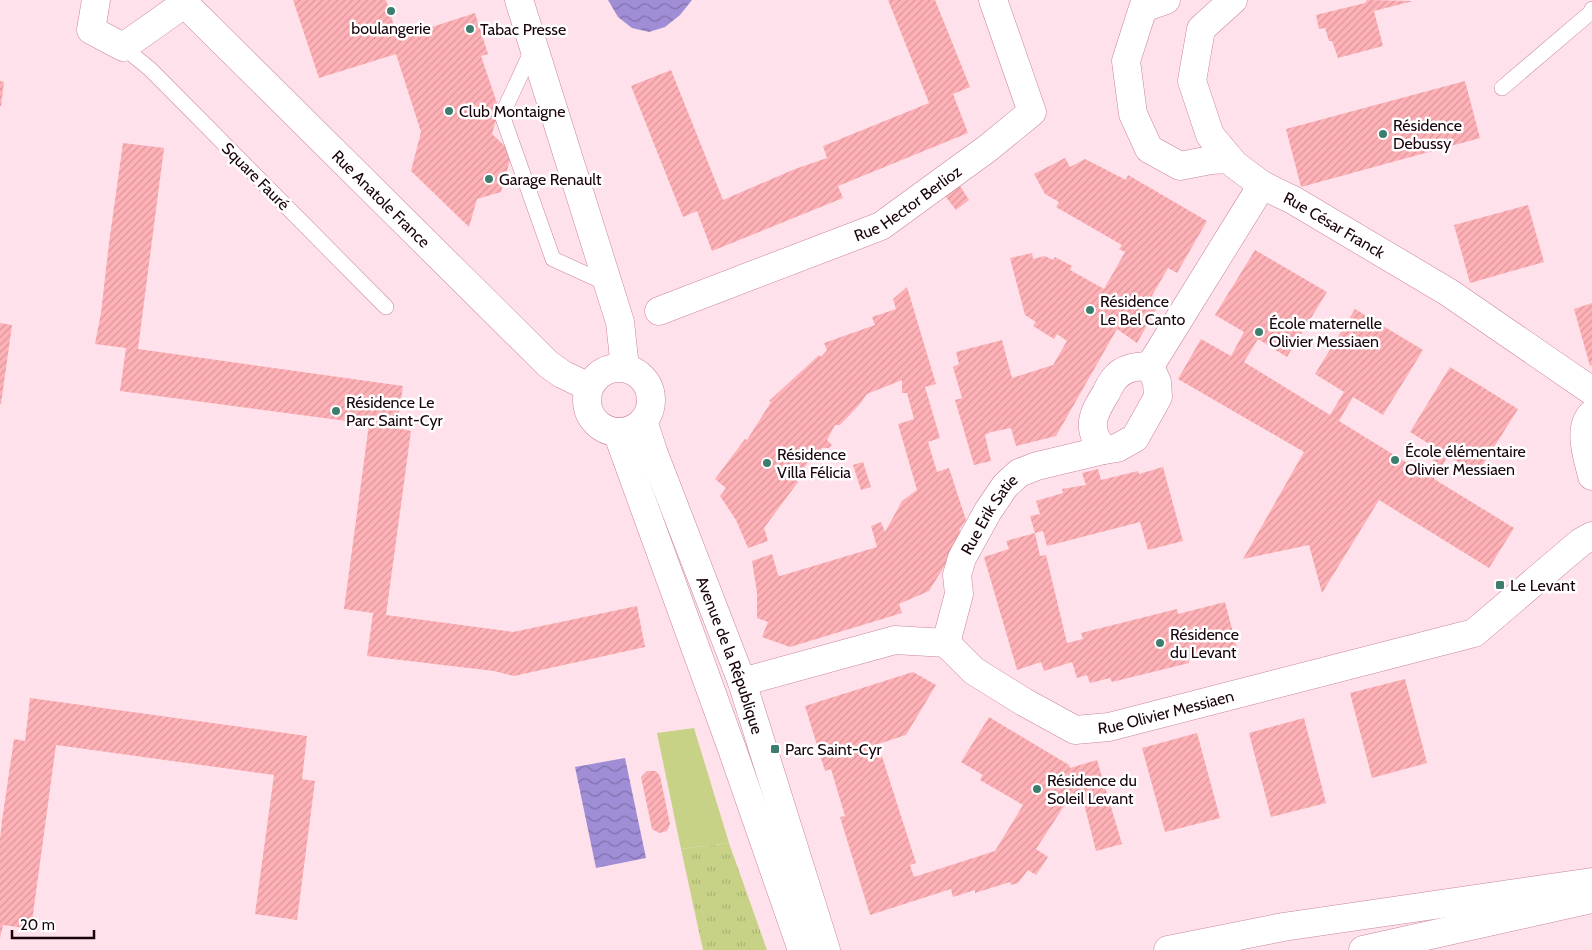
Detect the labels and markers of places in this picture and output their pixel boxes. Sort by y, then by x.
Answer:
marker: boulangerie [385,5,397,17]
place label: boulangerie [351,19,431,38]
place label: Tabac Presse [480,20,566,39]
marker: Tabac Presse [464,23,476,35]
place label: Club Montaigne [459,102,565,121]
marker: Club Montaigne [443,105,455,117]
place label: Résidence Debussy [1393,116,1462,153]
marker: Résidence Debussy [1377,128,1389,140]
place label: Garage Renault [499,170,602,189]
marker: Garage Renault [483,173,495,185]
place label: Résidence Le Bel Canto [1100,292,1185,329]
marker: Résidence Le Bel Canto [1084,304,1096,316]
place label: École maternelle Olivier Messiaen [1269,314,1382,351]
marker: École maternelle Olivier Messiaen [1253,326,1265,338]
place label: Résidence Le Parc Saint-Cyr [346,393,444,430]
marker: Résidence Le Parc Saint-Cyr [330,405,342,417]
place label: École élémentaire Olivier Messiaen [1405,442,1526,479]
place label: Résidence Villa Félicia [777,445,851,482]
marker: École élémentaire Olivier Messiaen [1389,454,1401,466]
marker: Résidence Villa Félicia [761,457,773,469]
place label: Le Levant [1510,576,1576,595]
marker: Le Levant [1494,579,1506,591]
place label: Résidence du Levant [1170,625,1239,662]
marker: Résidence du Levant [1154,637,1166,649]
place label: Parc Saint-Cyr [785,740,883,759]
marker: Parc Saint-Cyr [769,743,781,755]
place label: Résidence du Soleil Levant [1047,771,1137,808]
marker: Résidence du Soleil Levant [1031,783,1043,795]

